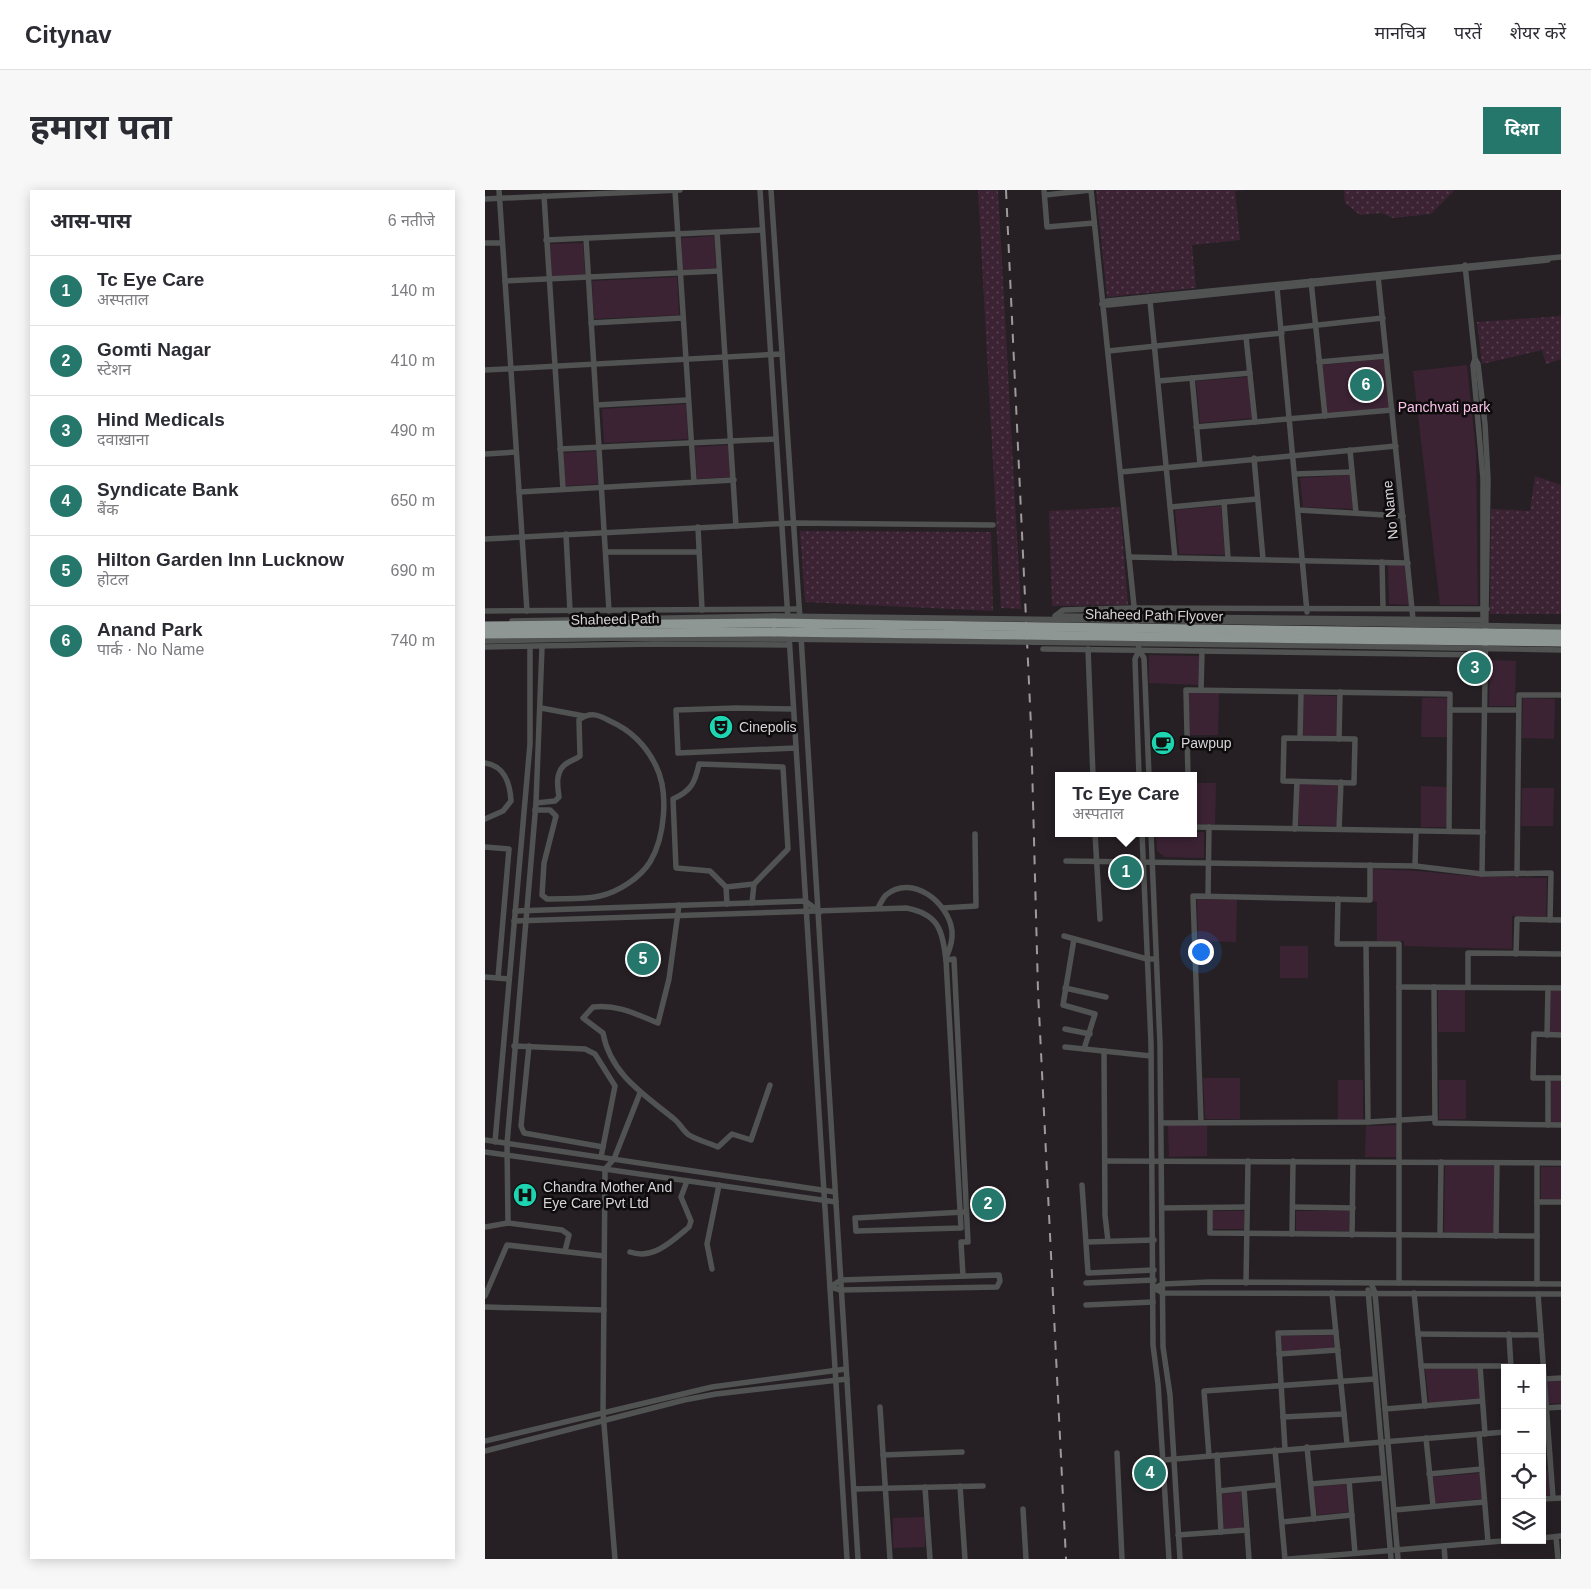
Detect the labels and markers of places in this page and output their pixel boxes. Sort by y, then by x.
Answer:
pin: 6 [1350,366,1382,404]
pin: 3 [1459,649,1491,687]
theatre icon: Cinepolis [708,714,734,740]
place label: Cinepolis [739,719,797,735]
cafe icon: Pawpup [1150,730,1176,756]
place label: Pawpup [1181,735,1232,751]
pin: 1 [1110,853,1142,891]
pin: 5 [627,940,659,978]
place label: Chandra Mother And Eye Care Pvt Ltd [543,1179,672,1211]
hospital icon: Chandra Mother And Eye Care Pvt Ltd [512,1182,538,1208]
pin: 2 [972,1185,1004,1223]
pin: 4 [1134,1454,1166,1492]

